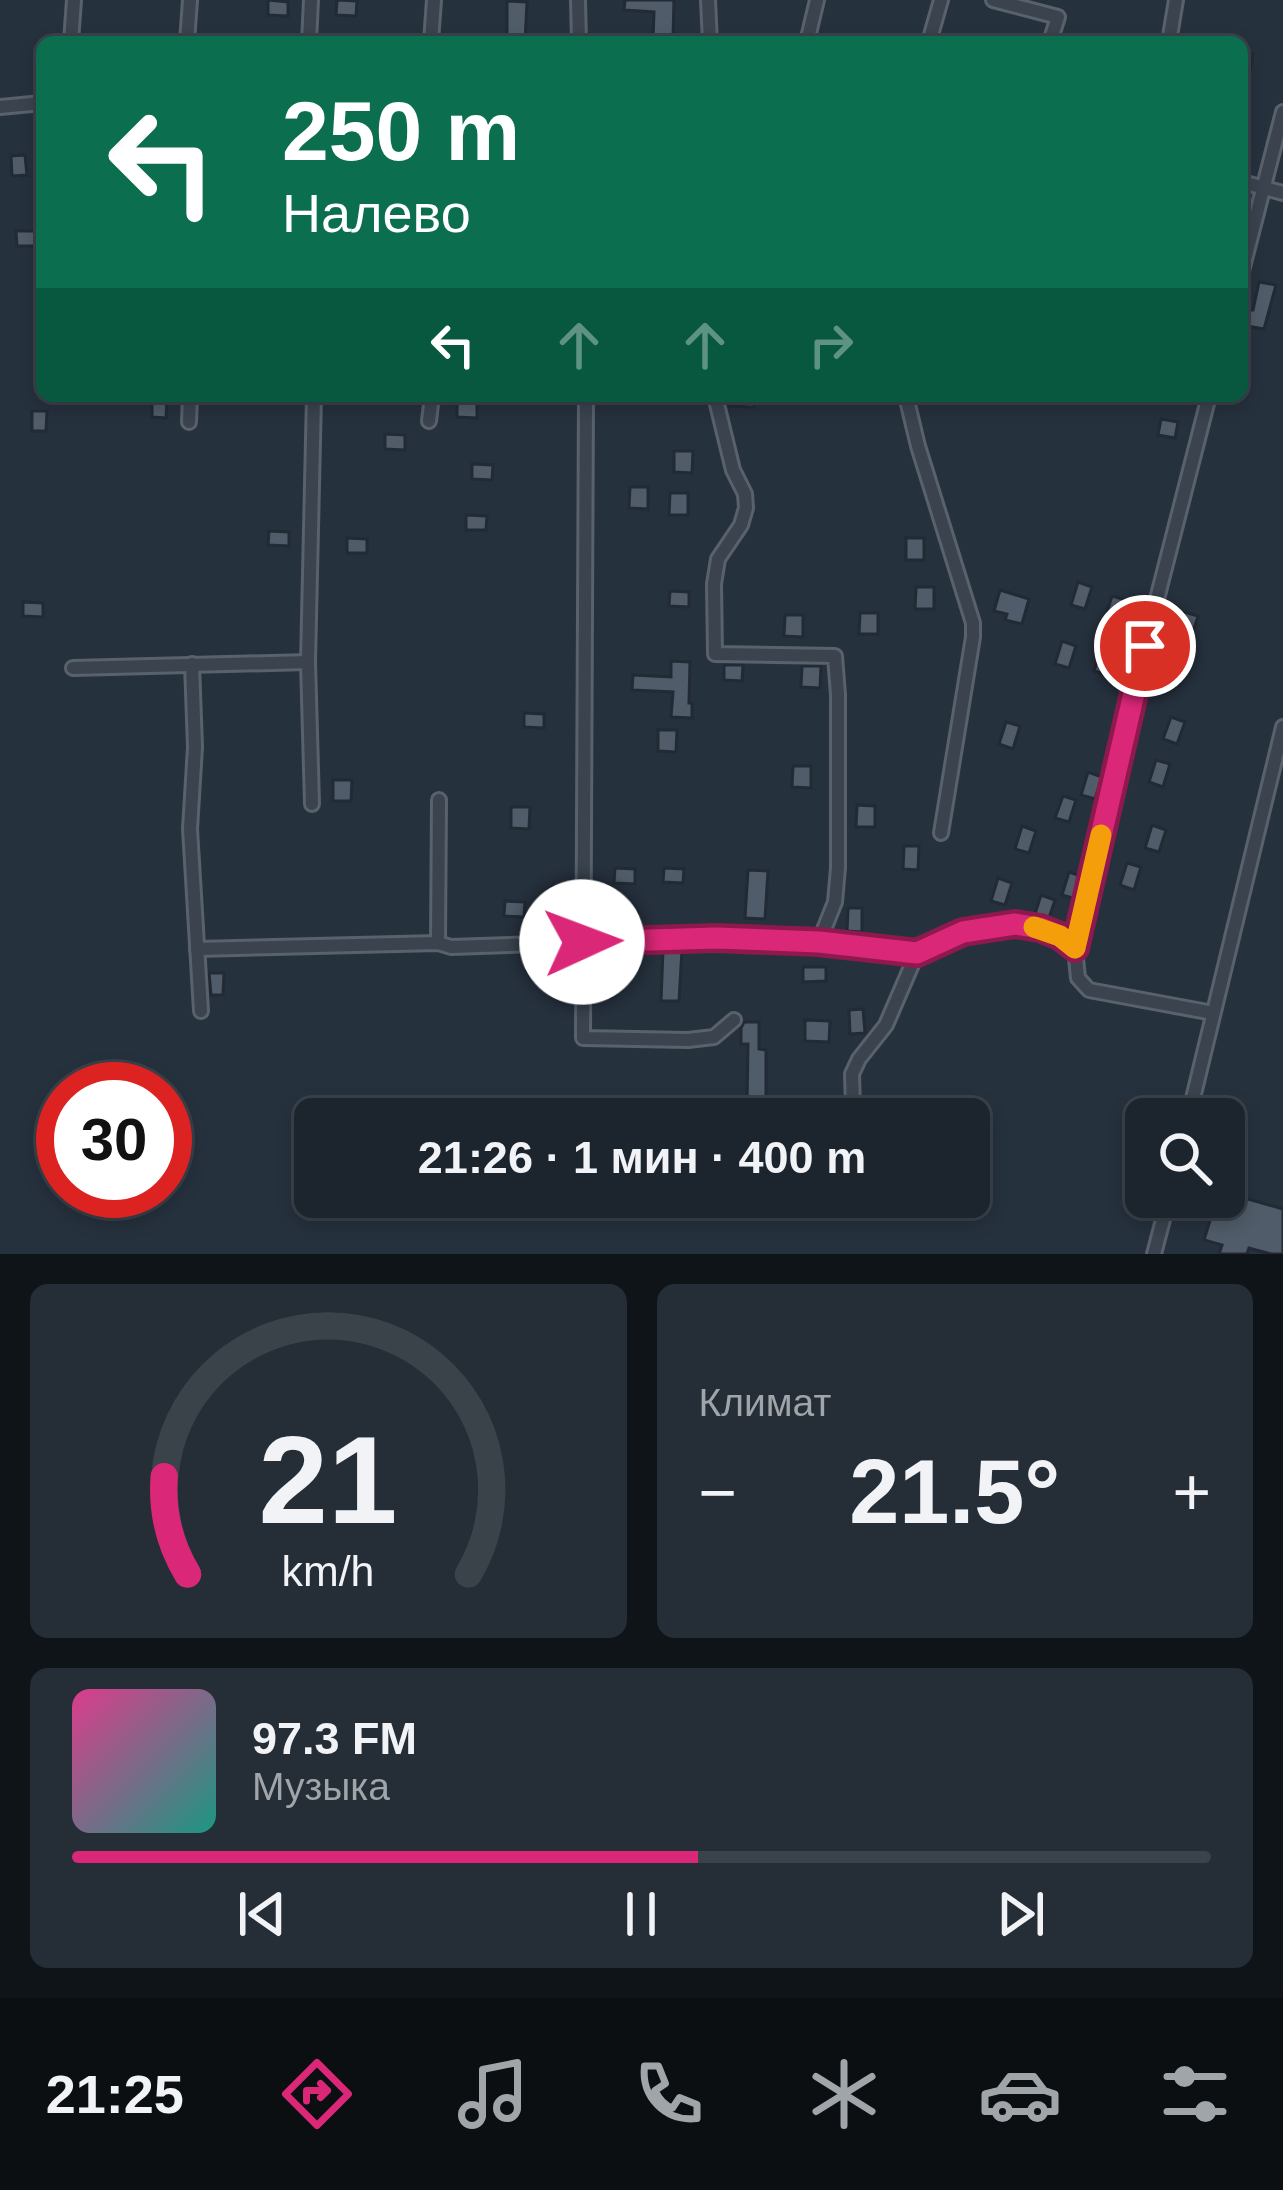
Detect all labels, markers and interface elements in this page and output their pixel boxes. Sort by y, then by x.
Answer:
icon: left [84,84,240,240]
text: 250 m [282,84,520,178]
text: Налево [282,183,471,243]
icon: left [420,312,486,378]
icon: ahead [546,312,612,378]
icon: ahead [672,312,738,378]
icon: right [798,312,864,378]
pin [1094,595,1196,697]
icon: arrive [1112,613,1178,679]
position arrow [519,879,645,1005]
speed limit sign: 30 [36,1062,192,1218]
map controls [1125,1098,1245,1218]
button: search [1125,1098,1245,1218]
text: 21:26 · 1 мин · 400 m [418,1132,866,1183]
text: Климат [699,1381,831,1424]
text: 21 [259,1410,398,1549]
text: 21.5° [849,1442,1060,1542]
text: − [699,1455,737,1529]
text: + [1172,1455,1211,1529]
text: km/h [282,1547,375,1595]
text: 97.3 FM [252,1713,417,1764]
text: Музыка [252,1765,390,1808]
icon: previous [229,1881,295,1947]
icon: pause [608,1881,674,1947]
icon: next [988,1881,1054,1947]
icon: directions [275,2052,359,2136]
icon: music [451,2052,535,2136]
icon: phone [627,2052,711,2136]
icon: climate [802,2052,886,2136]
icon: car [978,2052,1062,2136]
icon: filters [1153,2052,1237,2136]
text: 21:25 [46,2064,184,2124]

